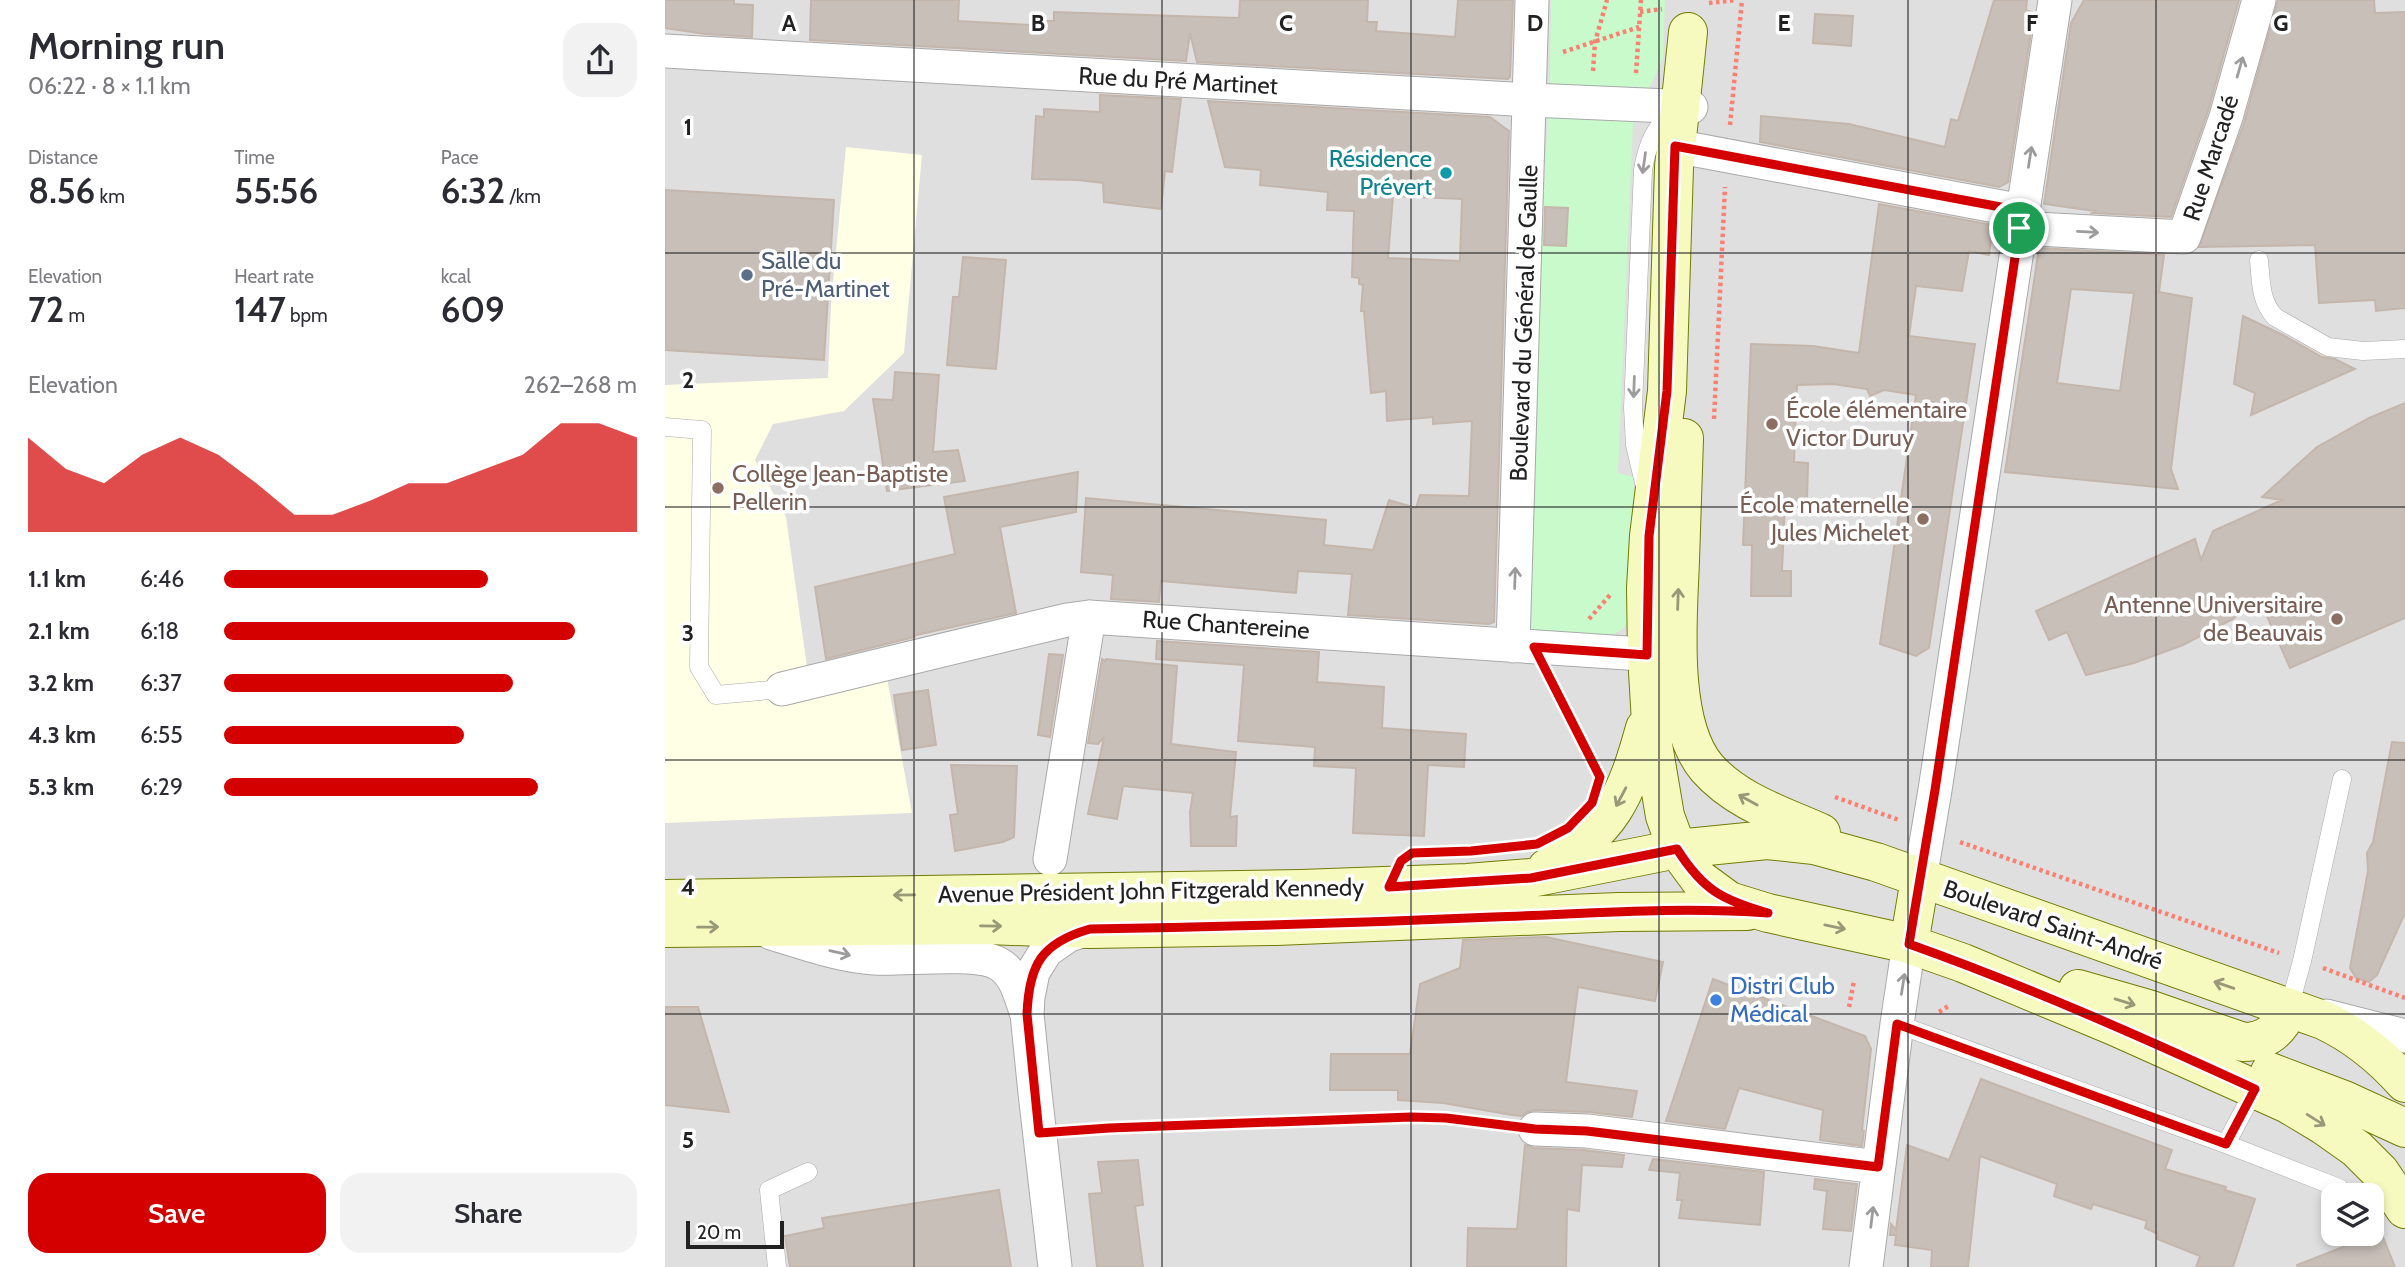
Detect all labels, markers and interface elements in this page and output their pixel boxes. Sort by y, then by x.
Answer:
text: A [782,9,797,37]
text: B [1031,9,1045,37]
text: C [1279,9,1293,37]
text: D [1527,9,1543,37]
text: E [1777,9,1791,37]
text: F [2026,9,2038,37]
text: G [2273,9,2289,37]
text: Morning run [28,22,225,69]
button: share [563,23,637,97]
one-way arrow [2235,56,2248,78]
street label: Rue du Pré Martinet [1078,61,1278,100]
text: 06:22 · 8 × 1.1 km [28,72,191,100]
street label: Rue Marcadé [2177,91,2244,224]
text: 1 [684,113,692,141]
place label: Résidence Prévert [1329,144,1432,201]
text: Distance [28,146,98,169]
text: Time [234,146,275,169]
text: Pace [441,146,479,169]
one-way arrow [2024,146,2037,169]
one-way arrow [1638,151,1651,173]
street label: Boulevard du Général de Gaulle [1503,164,1544,482]
marker: Résidence Prévert [1438,165,1454,181]
text: 8.56 [28,169,95,212]
text: 55:56 [234,169,318,212]
text: 6:32 [441,169,505,212]
text: km [95,185,125,208]
text: /km [505,185,541,208]
pin [1989,198,2049,258]
icon: arrive [2000,209,2038,247]
one-way arrow [2076,226,2098,239]
place label: Salle du Pré-Martinet [761,246,890,303]
text: Elevation [28,265,102,288]
text: Heart rate [234,265,314,288]
text: kcal [441,265,471,288]
marker: Salle du Pré-Martinet [739,267,755,283]
text: 72 [28,288,64,331]
text: 147 [234,288,286,331]
text: 609 [441,288,505,331]
text: m [64,304,85,327]
text: bpm [286,304,328,327]
text: 2 [682,366,694,394]
text: Elevation [28,371,118,399]
text: 262–268 m [524,371,637,399]
one-way arrow [1627,375,1640,398]
place label: École élémentaire Victor Duruy [1786,395,1967,452]
marker: École élémentaire Victor Duruy [1764,416,1780,432]
place label: Collège Jean-Baptiste Pellerin [732,459,948,516]
marker: Collège Jean-Baptiste Pellerin [710,480,726,496]
place label: École maternelle Jules Michelet [1740,490,1909,547]
marker: École maternelle Jules Michelet [1915,511,1931,527]
text: 1.1 km [28,565,86,593]
text: 6:46 [140,565,184,593]
one-way arrow [1509,566,1522,589]
one-way arrow [1672,587,1685,610]
place label: Antenne Universitaire de Beauvais [2104,590,2323,647]
street label: Rue Chantereine [1141,604,1311,645]
marker: Antenne Universitaire de Beauvais [2329,611,2345,627]
text: 2.1 km [28,617,90,645]
text: 6:18 [140,617,179,645]
text: 3 [682,619,694,647]
text: 3.2 km [28,669,94,697]
text: 6:37 [140,669,182,697]
text: 4.3 km [28,721,96,749]
text: 6:55 [140,721,183,749]
text: 5.3 km [28,773,94,801]
text: 6:29 [140,773,183,801]
one-way arrow [1614,786,1627,807]
one-way arrow [1739,793,1759,807]
street label: Avenue Président John Fitzgerald Kennedy [937,872,1364,909]
text: 4 [681,873,695,901]
street label: Boulevard Saint-André [1940,873,2167,976]
one-way arrow [893,888,916,902]
one-way arrow [980,919,1003,932]
one-way arrow [697,920,720,934]
one-way arrow [1823,921,1846,934]
one-way arrow [828,947,851,961]
place label: Distri Club Médical [1730,971,1835,1028]
one-way arrow [1897,973,1910,996]
one-way arrow [2214,978,2236,990]
marker: Distri Club Médical [1708,992,1724,1008]
one-way arrow [2113,996,2135,1009]
one-way arrow [2306,1113,2325,1128]
text: 5 [682,1126,694,1154]
button: Save [28,1173,326,1253]
button: Share [340,1173,637,1253]
map controls [2321,1183,2384,1246]
button: layers [2321,1183,2384,1246]
one-way arrow [1866,1206,1879,1229]
scale bar [686,1218,784,1250]
text: 20 m [697,1221,741,1244]

